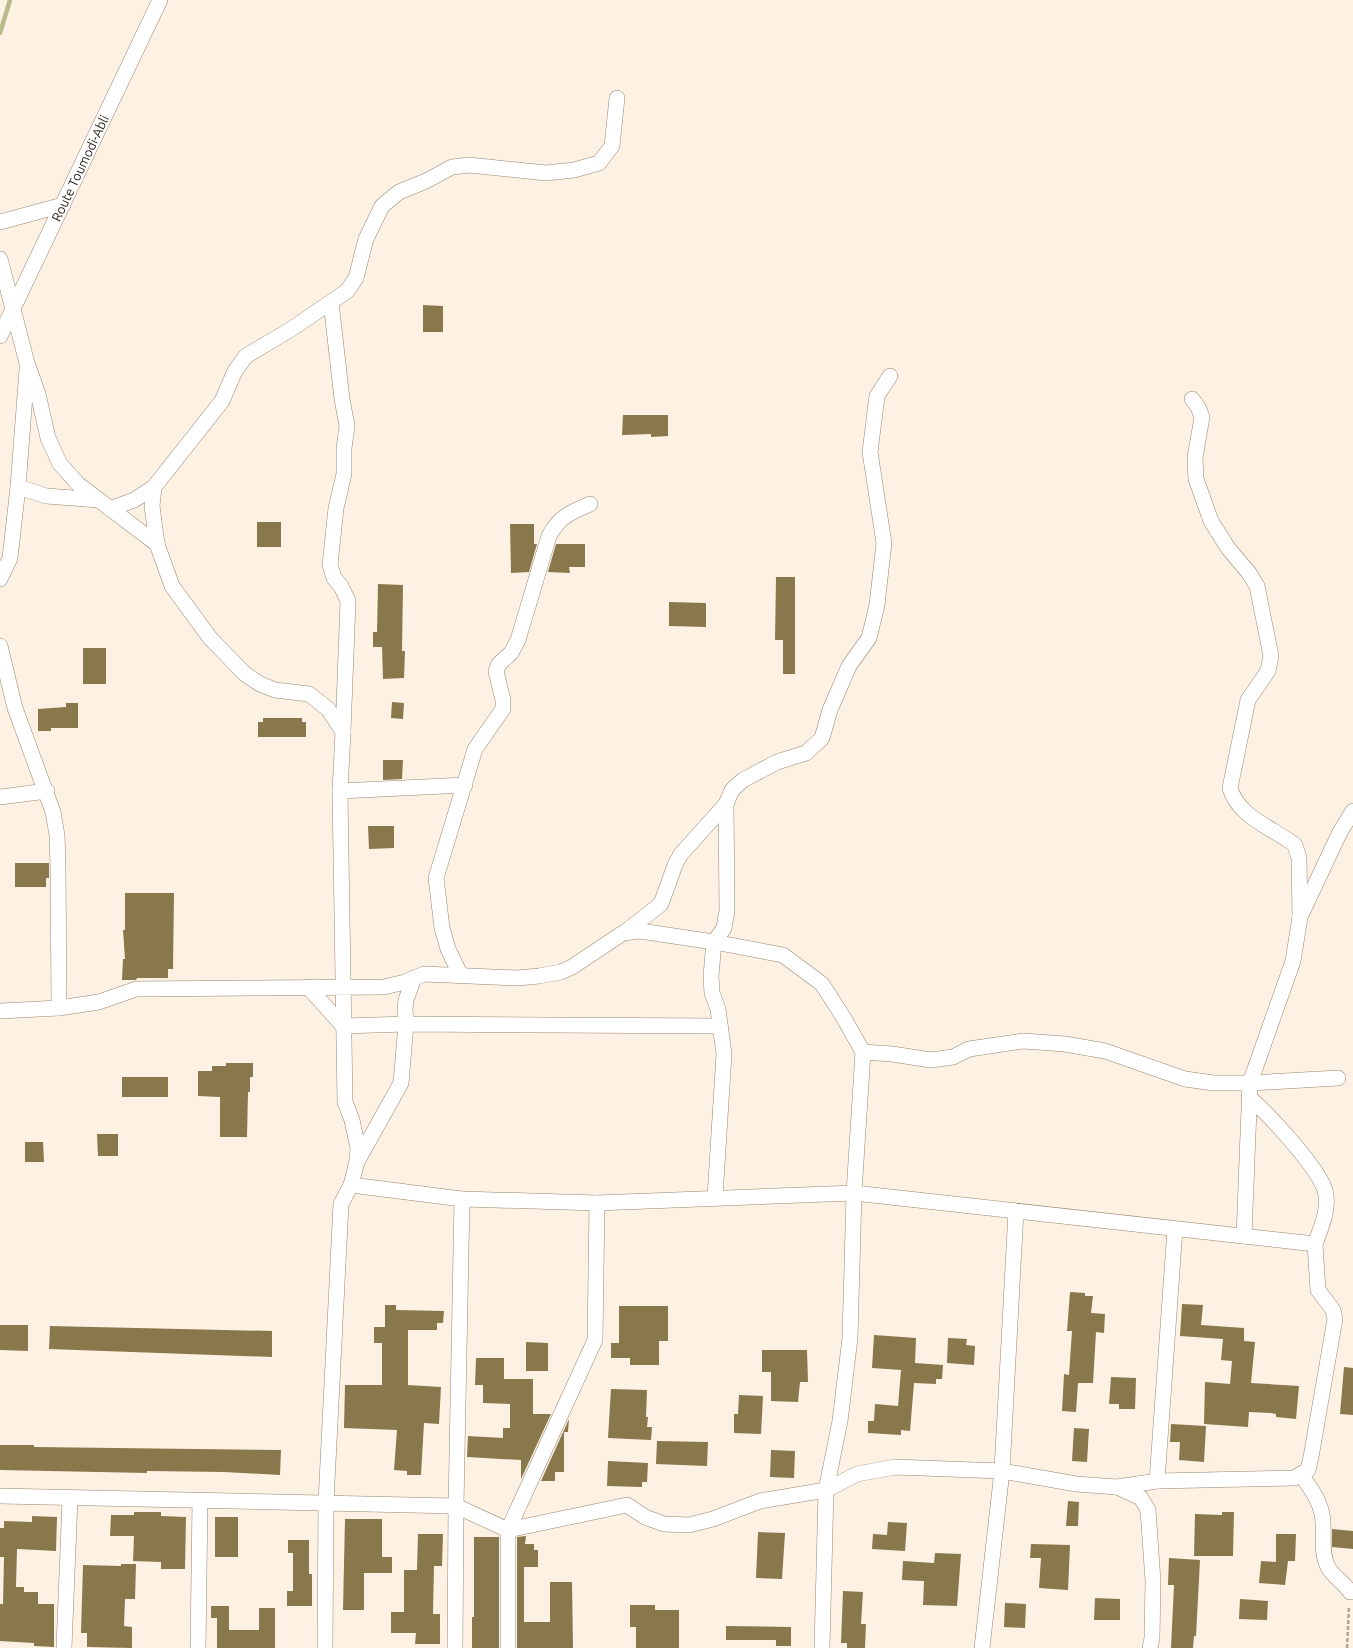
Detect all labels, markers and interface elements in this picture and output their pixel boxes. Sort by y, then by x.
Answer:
street label: Route Toumodi-Abli [49,113,111,223]

